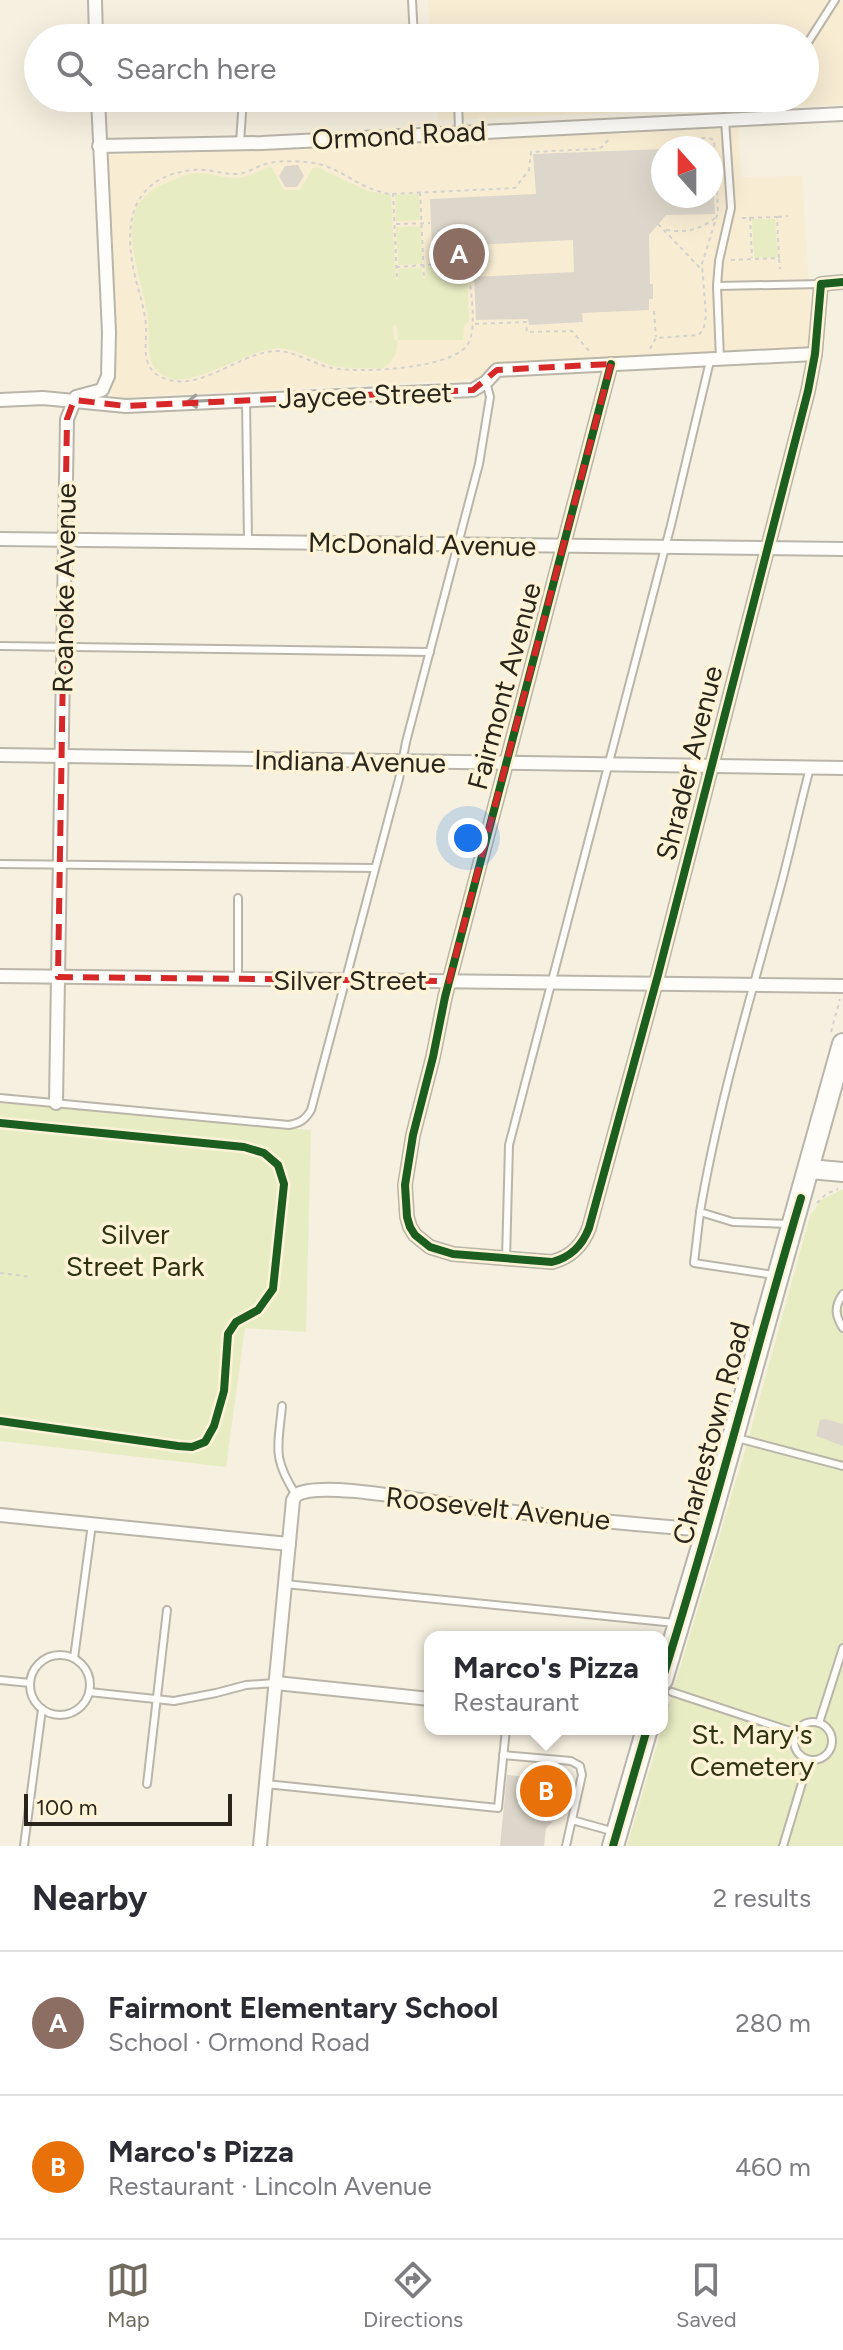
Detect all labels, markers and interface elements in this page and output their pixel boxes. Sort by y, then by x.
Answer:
search box [24,24,819,112]
icon: search [52,46,96,90]
text: Search here [116,50,276,87]
street label: Ormond Road [311,113,487,157]
north arrow [651,136,723,208]
pin: A [433,224,485,284]
street label: Jaycee Street [277,375,453,415]
one-way arrow [186,394,213,409]
street label: Roanoke Avenue [45,483,83,693]
street label: McDonald Avenue [308,525,536,563]
street label: Fairmont Avenue [460,579,548,793]
street label: Shrader Avenue [648,662,730,864]
street label: Indiana Avenue [254,742,446,780]
your location [448,818,488,858]
street label: Silver Street [273,963,427,997]
park label: Silver Street Park [66,1217,205,1283]
street label: Charlestown Road [665,1318,757,1548]
street label: Roosevelt Avenue [384,1479,612,1537]
popup [424,1631,668,1735]
text: Marco's Pizza [453,1649,639,1686]
text: Restaurant [453,1686,580,1718]
park label: St. Mary's Cemetery [690,1717,815,1783]
pin: B [520,1761,572,1821]
scale bar [24,1790,232,1826]
text: 100 m [36,1794,97,1821]
text: Nearby [32,1878,147,1919]
text: 2 results [713,1882,811,1914]
text: Fairmont Elementary School [108,1989,498,2026]
text: A [49,2007,67,2039]
text: 280 m [735,2007,811,2039]
text: School · Ormond Road [108,2026,370,2058]
text: Marco's Pizza [108,2133,294,2170]
text: B [50,2151,66,2183]
text: 460 m [735,2151,811,2183]
text: Restaurant · Lincoln Avenue [108,2170,432,2202]
tab: Map [106,2258,150,2333]
tab: Directions [363,2258,463,2333]
tab: Saved [676,2258,737,2333]

